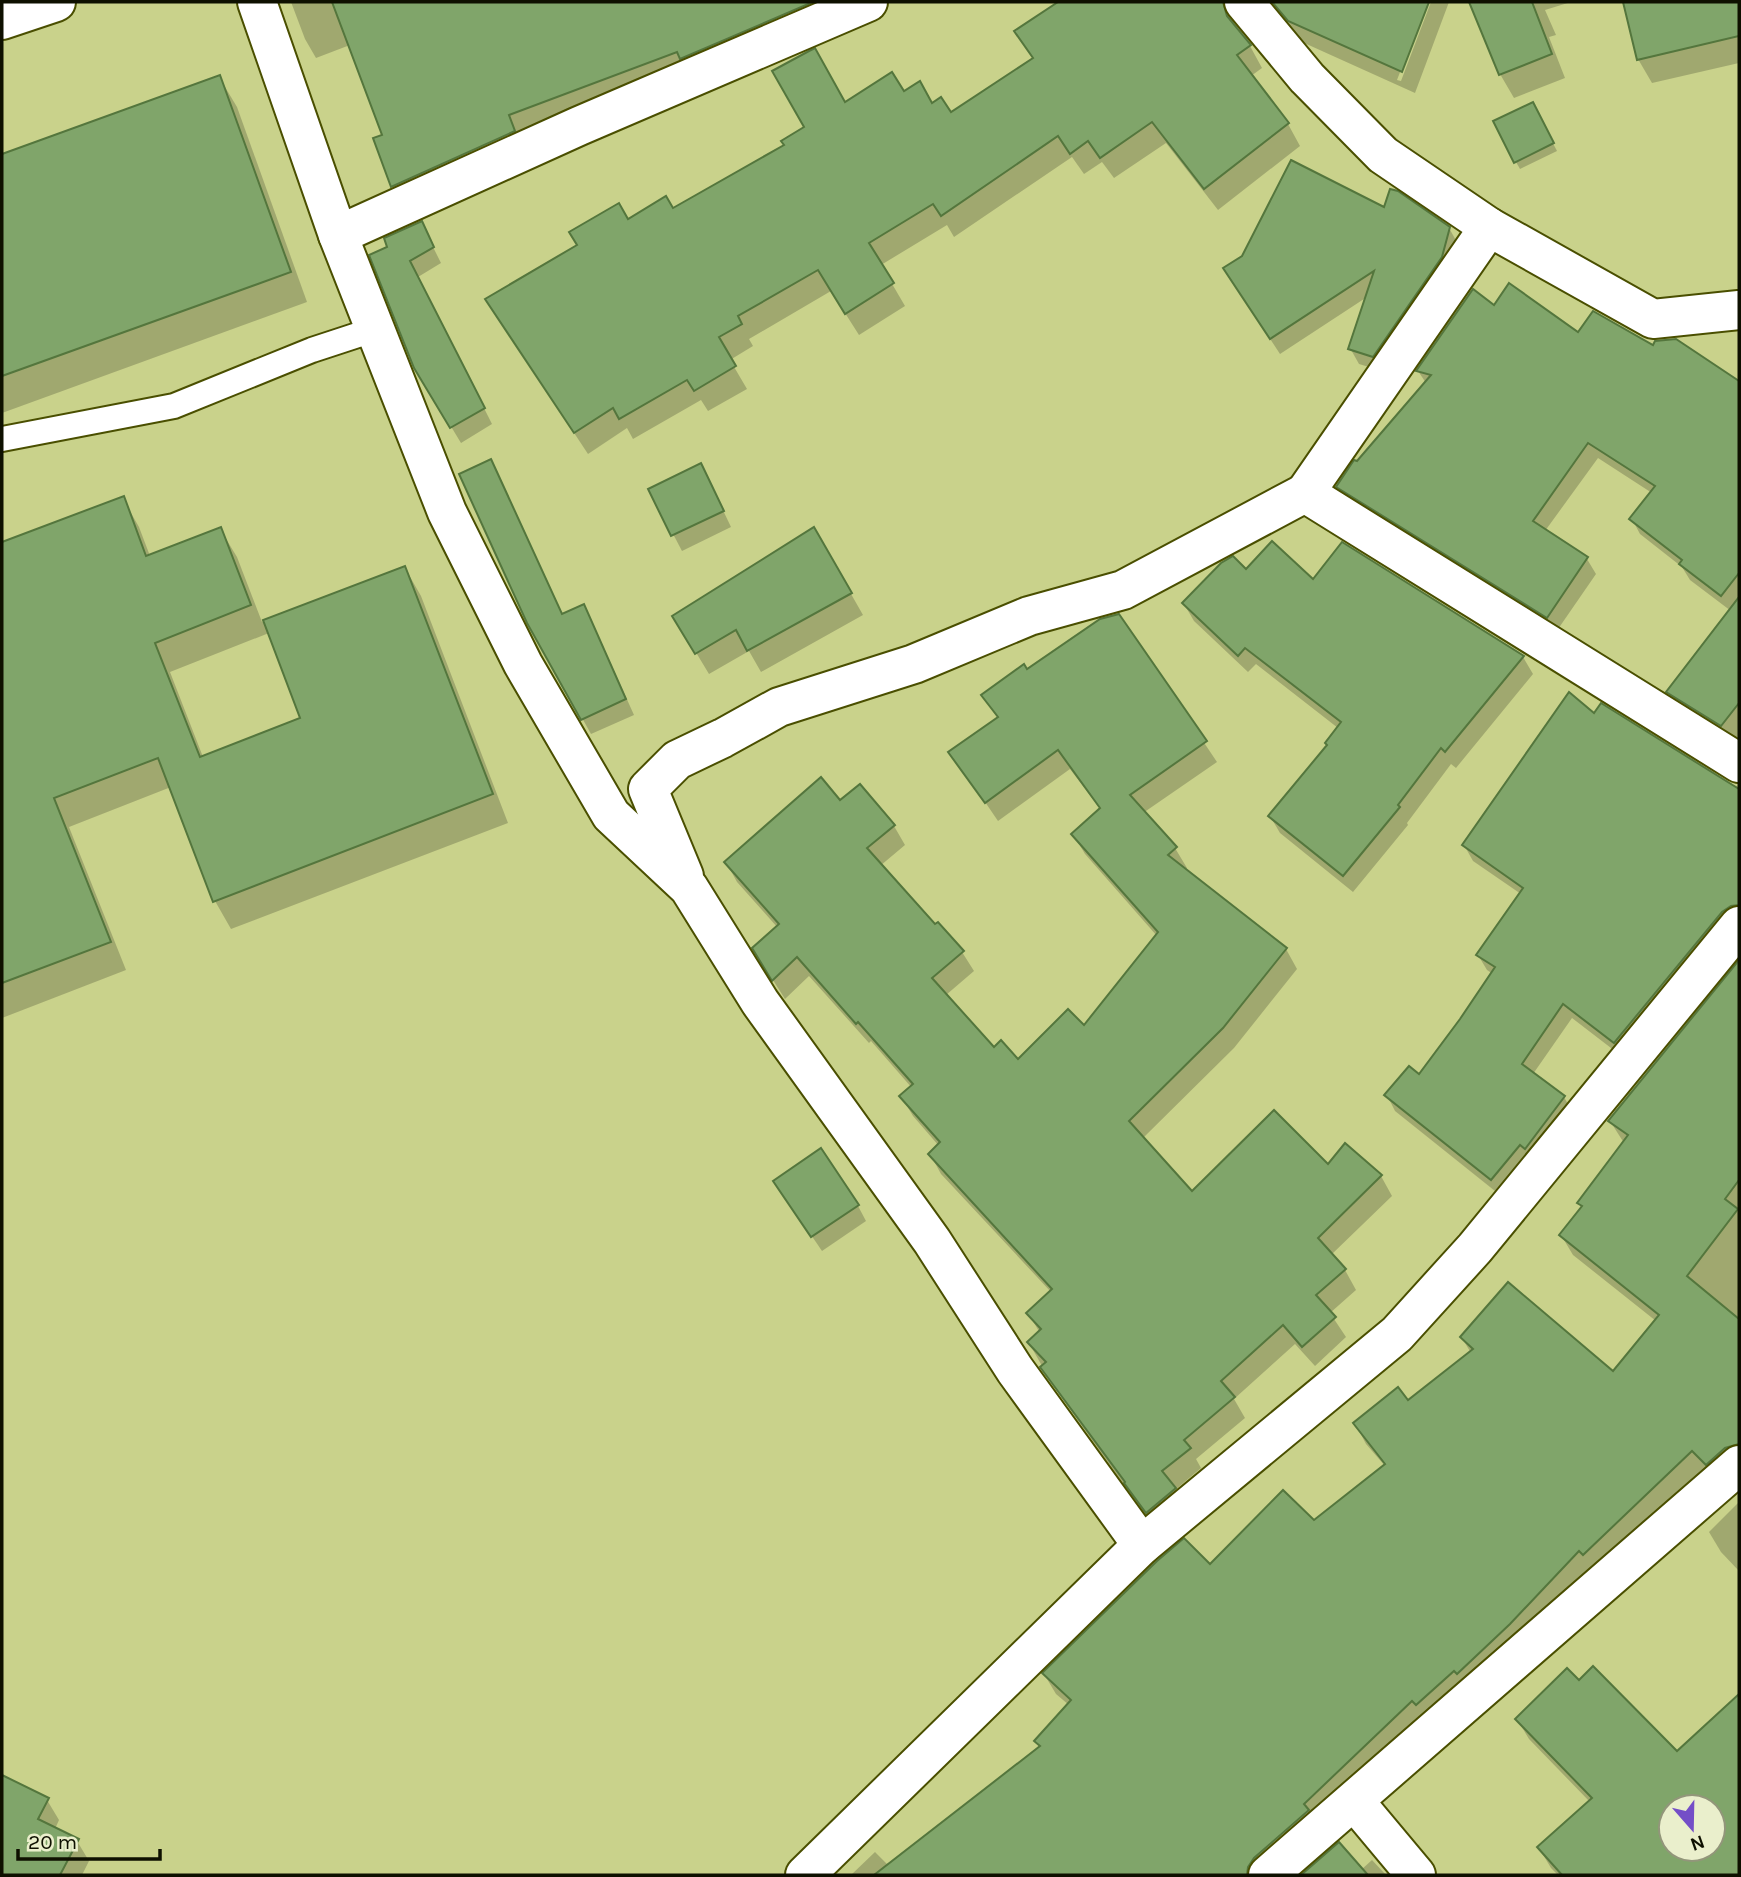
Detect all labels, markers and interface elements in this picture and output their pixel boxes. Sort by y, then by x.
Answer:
north arrow [1657,1793,1727,1863]
scale bar [18,1818,159,1862]
text: 20 m [28,1830,77,1854]
text: N [1687,1830,1708,1856]

